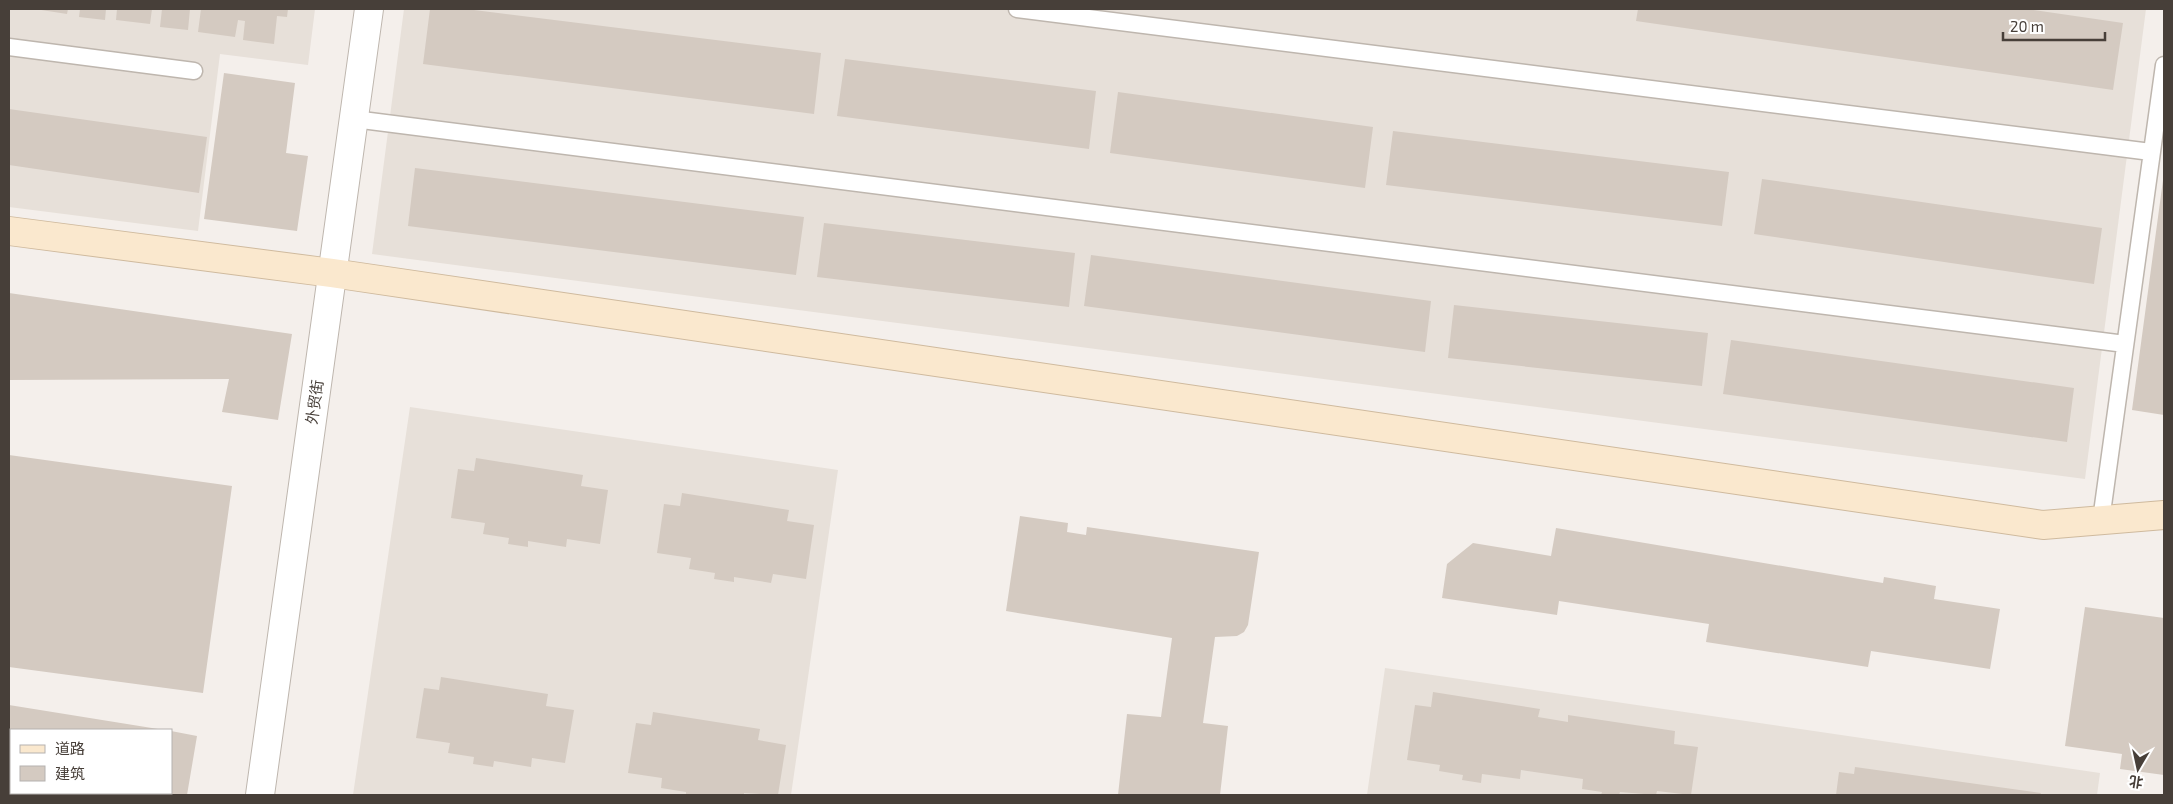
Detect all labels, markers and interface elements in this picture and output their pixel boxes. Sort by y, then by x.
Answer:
scale bar [2003,10,2106,42]
text: 20 m [2010,17,2044,35]
street label: 外贸街 [302,378,326,426]
legend [10,729,172,794]
text: 道路 [55,739,85,757]
north arrow [2113,744,2163,794]
text: 建筑 [55,764,85,782]
text: 北 [2128,773,2144,792]

